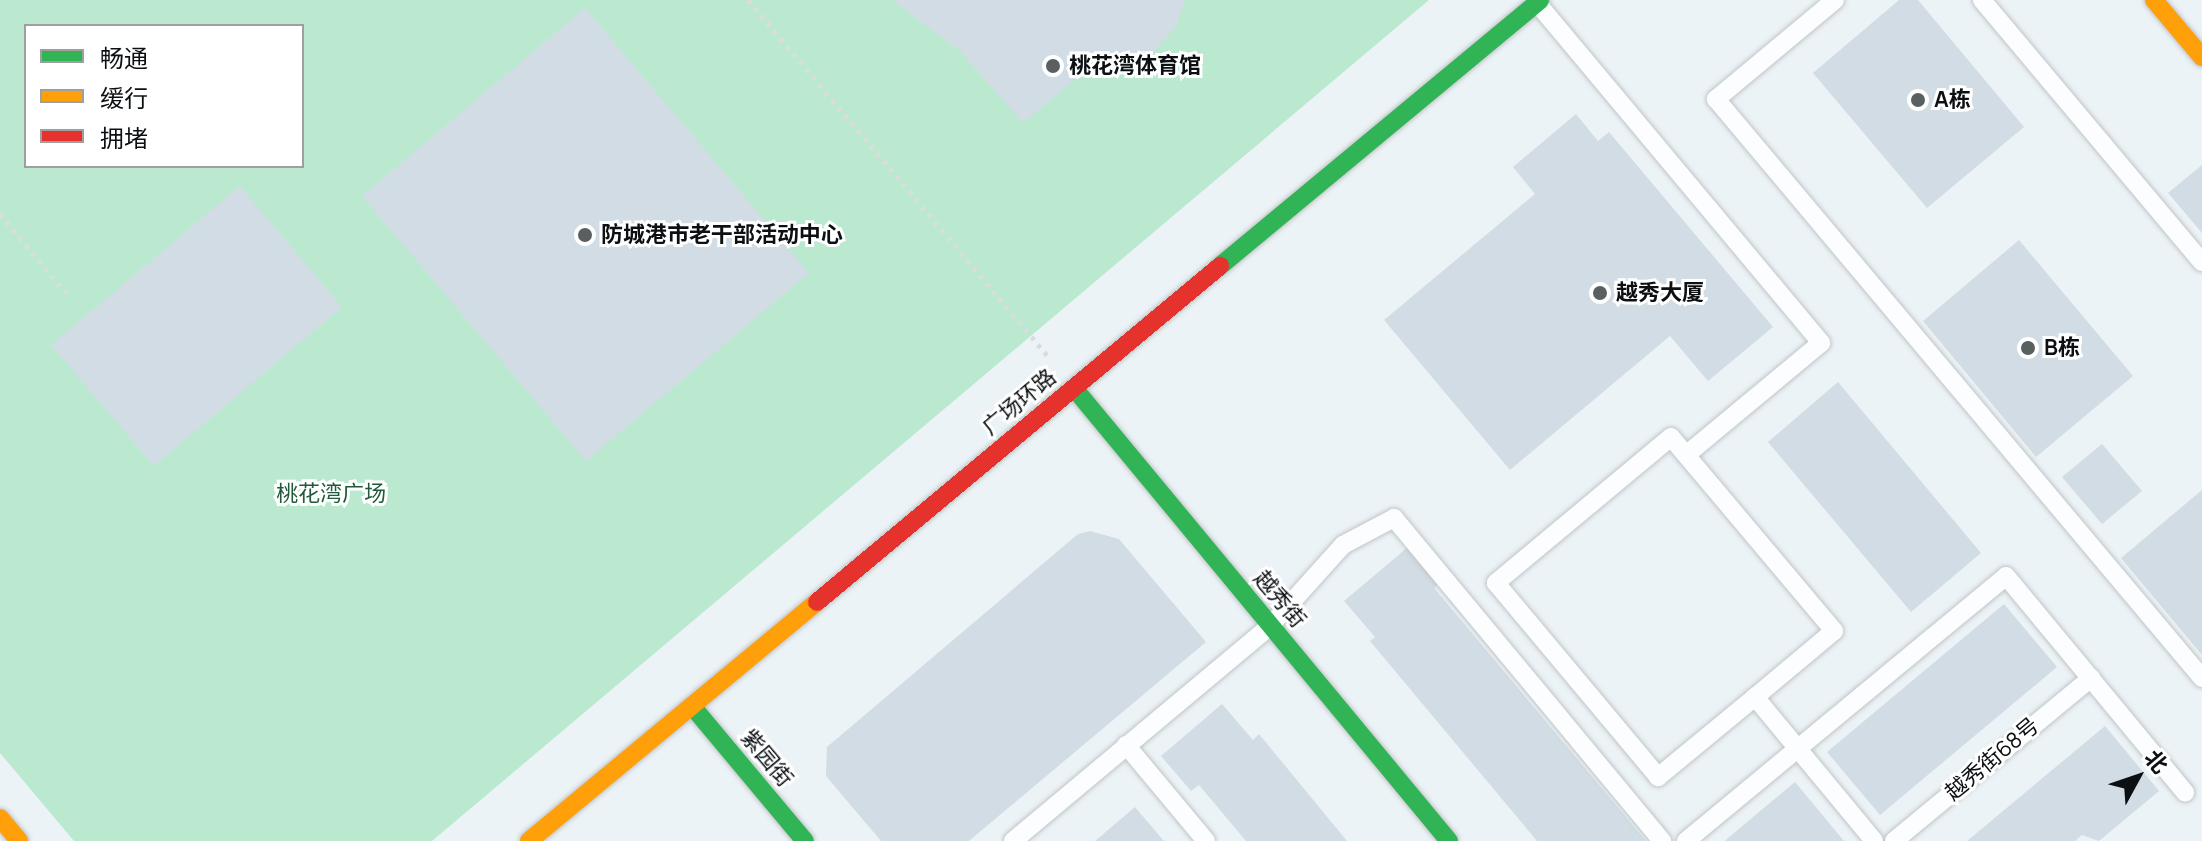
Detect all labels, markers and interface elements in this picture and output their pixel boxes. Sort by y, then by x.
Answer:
legend [24,24,304,168]
text: 畅通 [100,41,148,74]
place label: 桃花湾体育馆 [1069,53,1201,79]
marker: 桃花湾体育馆 [1044,57,1062,75]
text: 缓行 [100,81,148,114]
place label: A栋 [1934,87,1971,113]
marker: A栋 [1909,91,1927,109]
text: 拥堵 [100,121,148,154]
place label: 防城港市老干部活动中心 [601,222,843,248]
marker: 防城港市老干部活动中心 [576,226,594,244]
place label: 越秀大厦 [1616,280,1704,306]
marker: 越秀大厦 [1591,284,1609,302]
place label: B栋 [2044,335,2080,361]
marker: B栋 [2019,339,2037,357]
street label: 广场环路 [977,364,1061,440]
park label: 桃花湾广场 [276,481,386,507]
street label: 越秀街 [1249,565,1311,633]
street label: 越秀街68号 [1940,712,2044,806]
street label: 紫园街 [736,724,798,792]
north arrow [2098,737,2178,817]
text: 北 [2138,743,2175,780]

